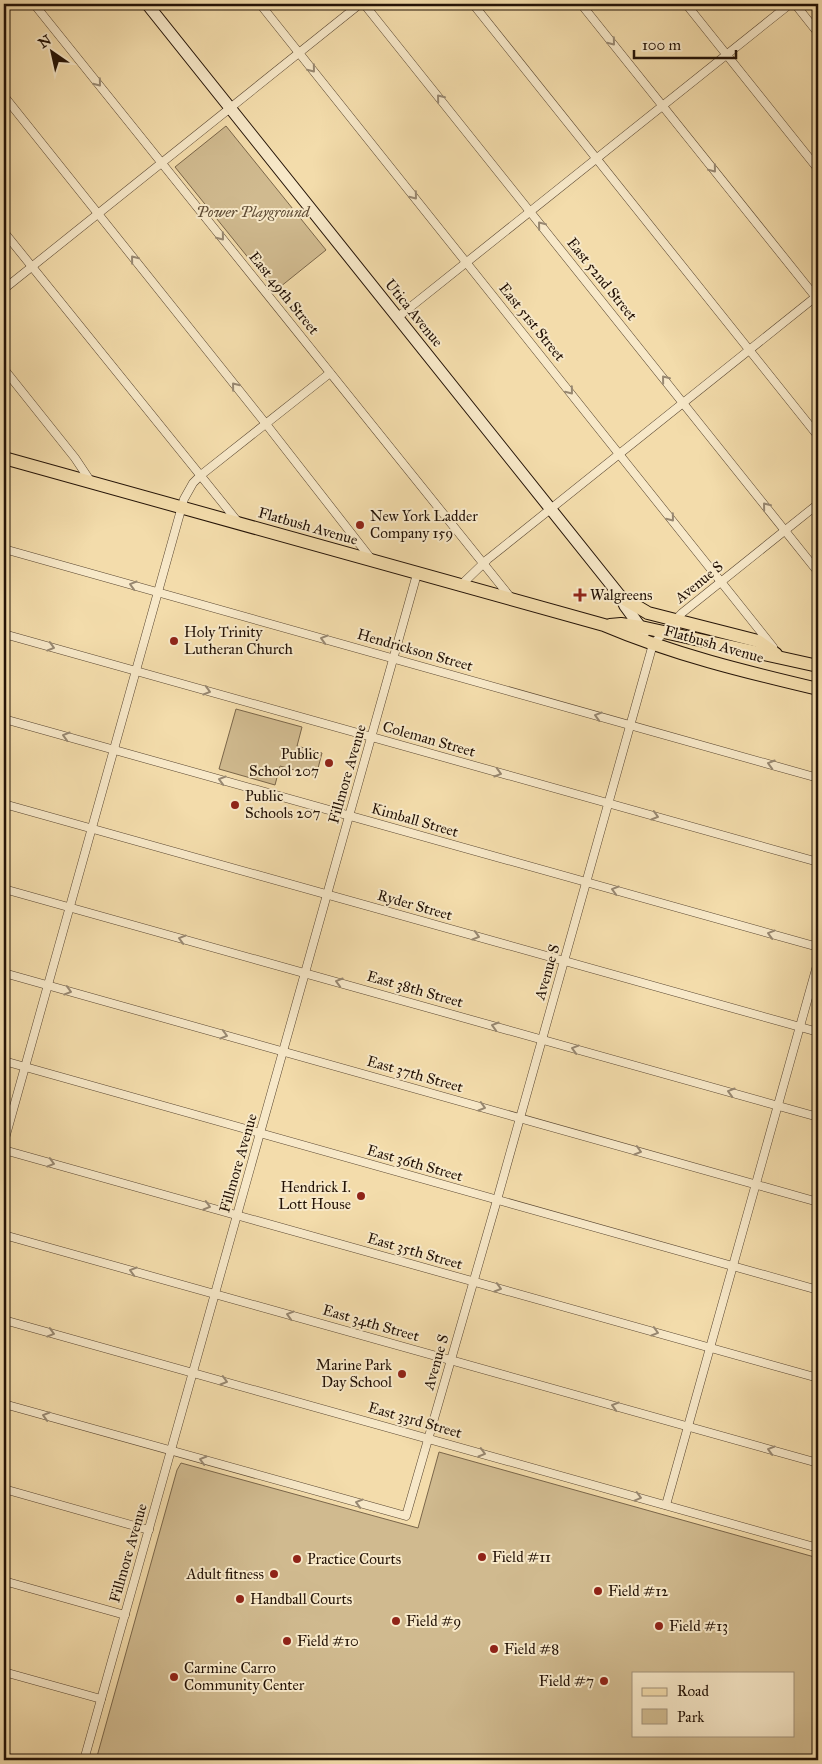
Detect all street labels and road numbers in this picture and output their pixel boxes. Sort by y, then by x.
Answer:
street label: East 52nd Street [563,234,641,325]
street label: East 49th Street [245,248,323,339]
street label: Utica Avenue [381,276,447,350]
street label: East 51st Street [495,279,569,365]
street label: Flatbush Avenue [256,503,360,549]
street label: Avenue S [670,557,727,608]
street label: Flatbush Avenue [662,621,766,667]
street label: Hendrickson Street [355,625,476,675]
street label: Coleman Street [381,717,478,761]
street label: Fillmore Avenue [324,722,370,826]
street label: Kimball Street [369,799,461,841]
street label: Ryder Street [376,886,455,924]
street label: Avenue S [530,942,563,1003]
street label: East 38th Street [365,967,466,1012]
street label: East 37th Street [365,1052,466,1097]
street label: Fillmore Avenue [215,1111,261,1215]
street label: East 36th Street [365,1141,466,1185]
street label: East 35th Street [365,1229,465,1273]
street label: East 34th Street [321,1301,422,1346]
street label: Avenue S [419,1332,452,1393]
street label: East 33rd Street [366,1398,465,1442]
street label: Fillmore Avenue [105,1501,151,1605]

